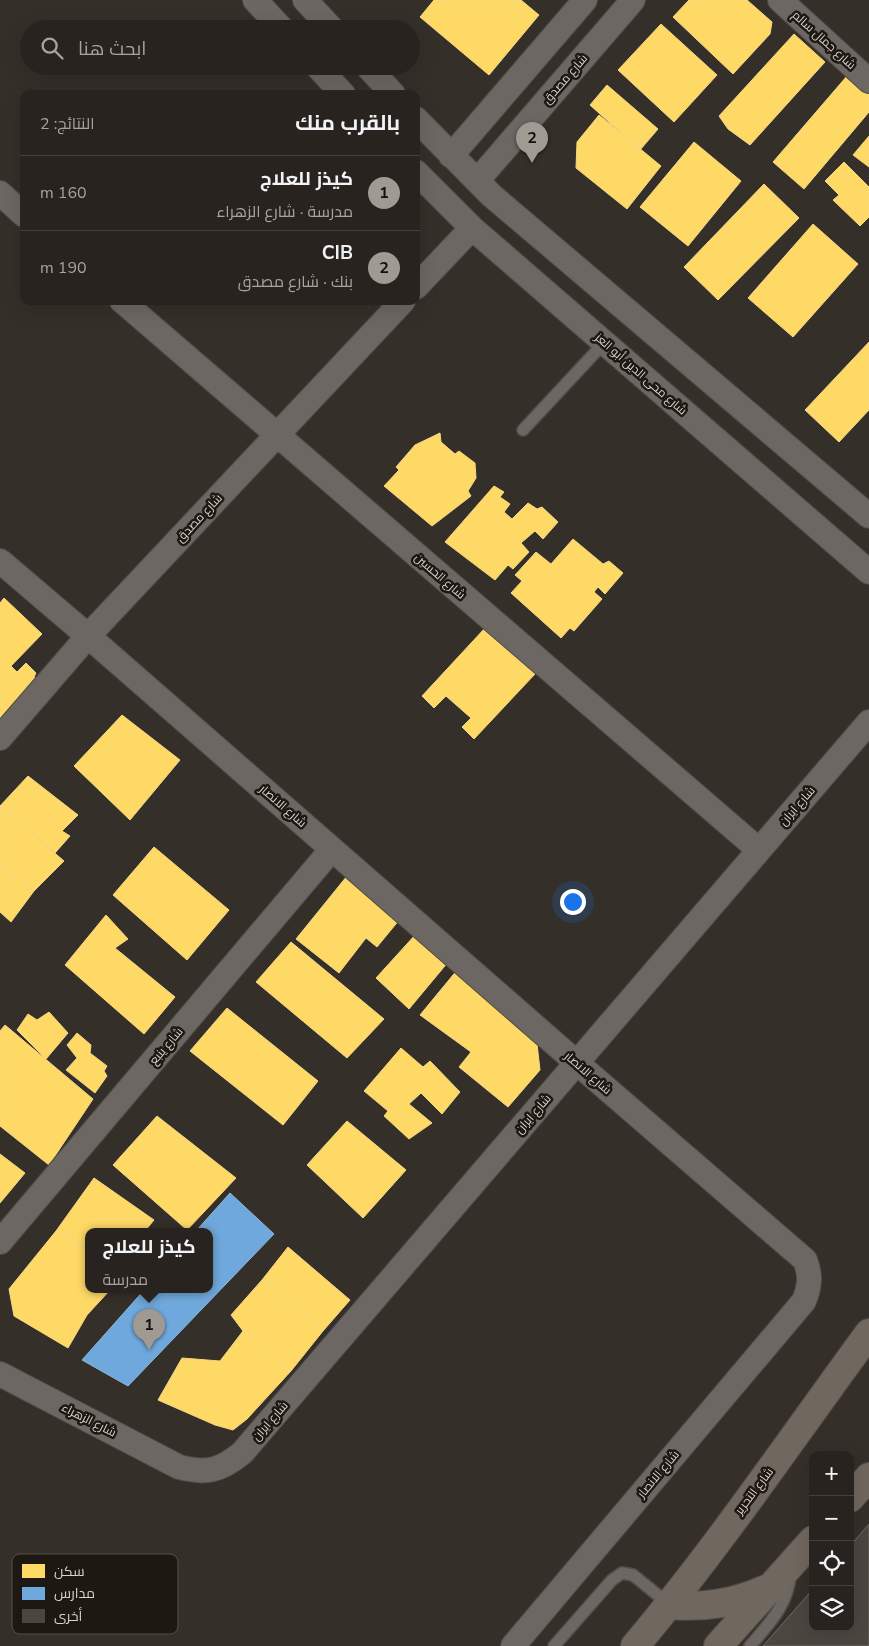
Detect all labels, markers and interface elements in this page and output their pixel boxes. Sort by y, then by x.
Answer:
street label: شارع جمال سالم [789,7,859,73]
search box [20,20,420,75]
icon: search [38,34,66,62]
text: ابحث هنا [78,36,146,62]
street label: شارع مصدق [539,51,591,107]
text: بالقرب منك [295,109,400,137]
text: النتائج: 2 [40,113,95,135]
pin: 2 [516,122,548,163]
text: كيذز للعلاج [260,166,353,192]
text: 160 m [40,182,87,204]
text: 1 [379,182,389,204]
text: مدرسة · شارع الزهراء [216,201,353,223]
text: CIB [322,240,353,266]
text: 190 m [40,257,87,279]
text: 2 [379,257,389,279]
text: بنك · شارع مصدق [238,271,353,293]
street label: شارع محى الدين أبو العز [591,329,690,418]
street label: شارع مصدق [172,490,226,546]
street label: شارع الحسين [411,550,469,603]
street label: شارع الانصار [255,780,310,831]
street label: شارع ايران [775,783,819,829]
your location [560,889,586,915]
street label: شارع ينبع [146,1024,186,1068]
street label: شارع الانصار [560,1047,615,1098]
street label: شارع ايران [511,1091,555,1137]
popup [85,1228,213,1293]
text: كيذز للعلاج [103,1234,195,1260]
text: مدرسة [103,1269,148,1291]
pin: 1 [133,1309,165,1350]
street label: شارع ايران [248,1398,292,1444]
street label: شارع الزهراء [59,1399,119,1441]
street label: شارع الانصار [633,1447,683,1502]
map controls [809,1451,854,1631]
button: + [809,1451,854,1496]
street label: شارع التحرير [730,1464,777,1519]
button: − [809,1496,854,1541]
button: locate [809,1541,854,1586]
legend [12,1554,178,1634]
text: سكن [54,1562,85,1581]
text: مدارس [54,1584,95,1603]
button: layers [809,1586,854,1631]
text: أخرى [54,1607,83,1626]

